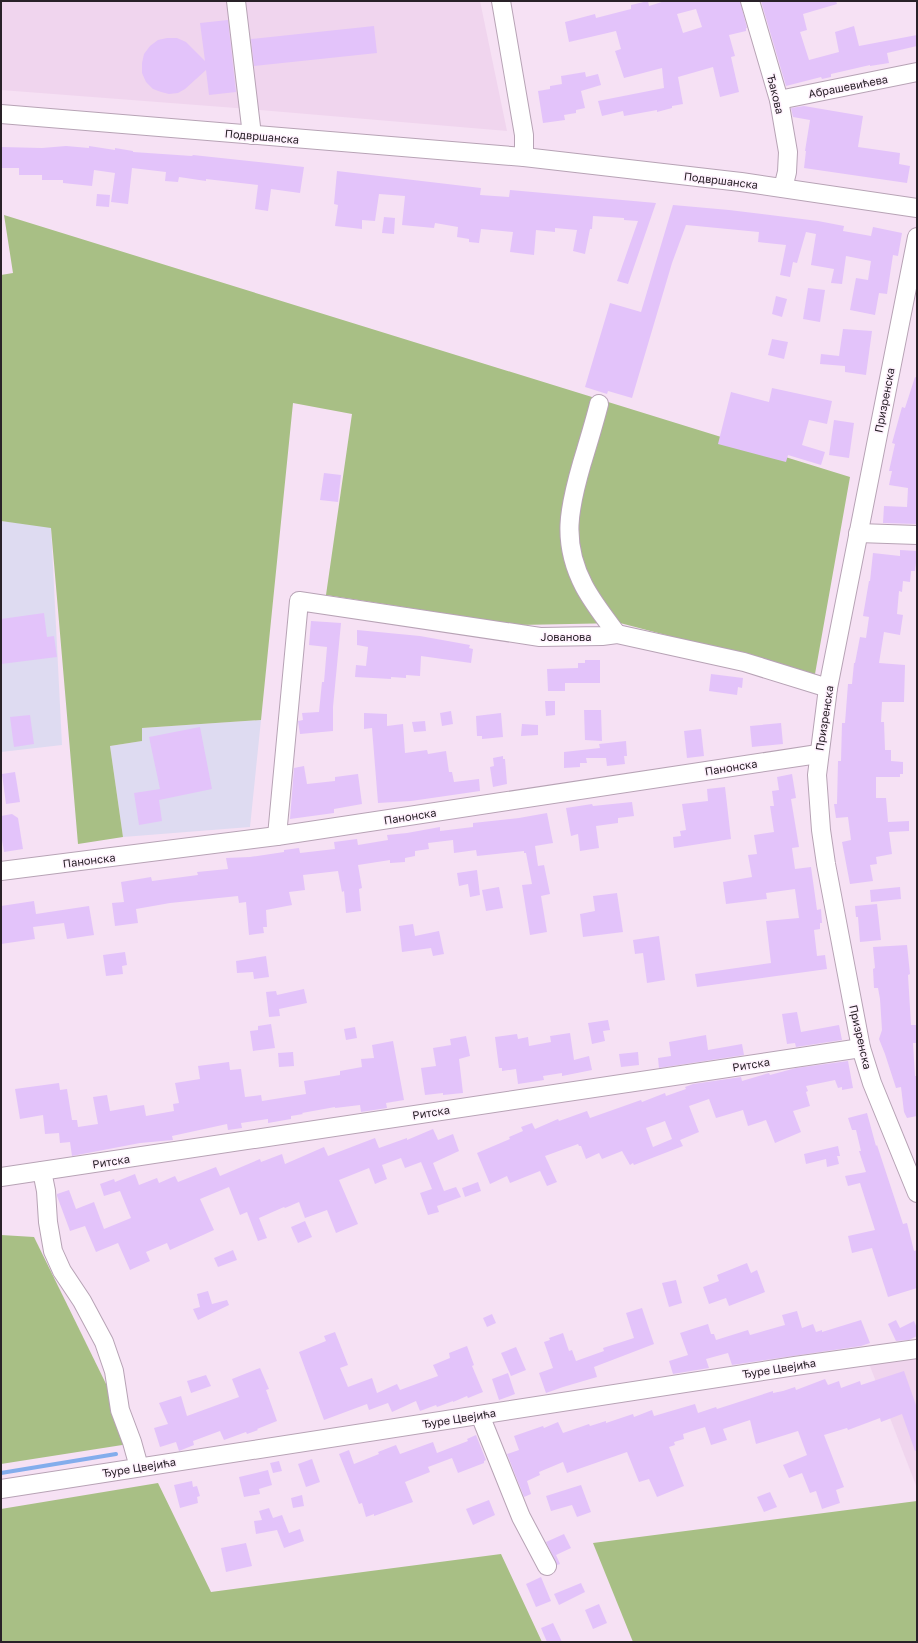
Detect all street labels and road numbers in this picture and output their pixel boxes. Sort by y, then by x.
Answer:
street label: Абрашевићева [807,72,889,100]
street label: Ђакова [765,73,787,115]
street label: Подвршанска [224,126,300,146]
street label: Подвршанска [683,169,759,191]
street label: Призренска [871,366,897,434]
street label: Јованова [541,630,591,643]
street label: Призренска [812,684,836,752]
street label: Панонска [704,756,758,778]
street label: Панонска [383,805,437,827]
street label: Панонска [62,850,116,870]
street label: Призренска [847,1003,875,1071]
street label: Ритска [731,1055,771,1073]
street label: Ритска [411,1103,451,1121]
street label: Ритска [91,1152,131,1170]
street label: Ђуре Цвејића [741,1356,817,1380]
street label: Ђуре Цвејића [421,1406,497,1430]
street label: Ђуре Цвејића [101,1455,177,1479]

